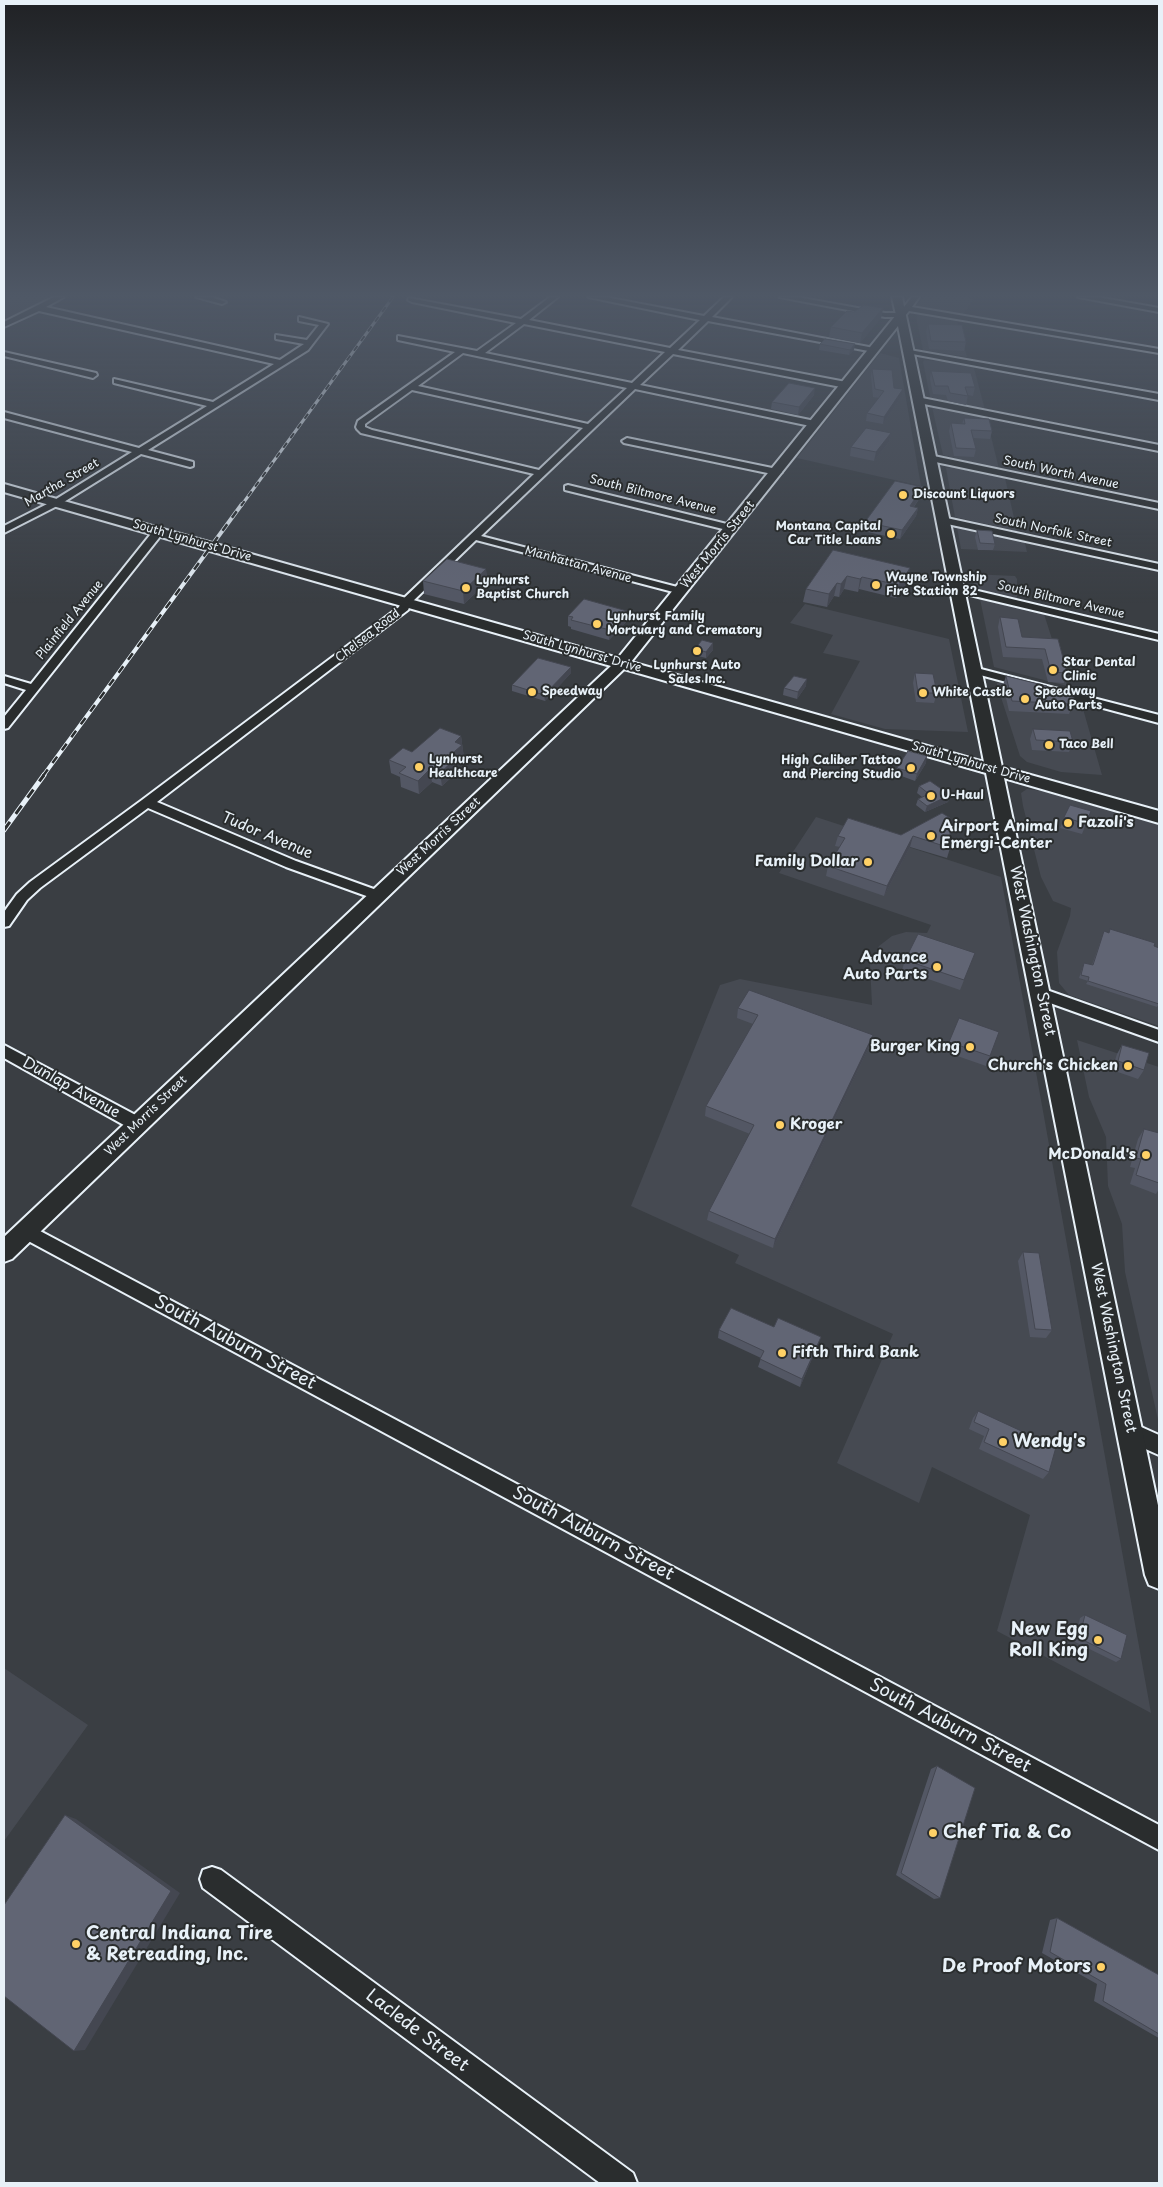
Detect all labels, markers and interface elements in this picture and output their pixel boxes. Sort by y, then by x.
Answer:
street label: South Worth Avenue [1002,454,1120,492]
street label: Martha Street [22,456,102,510]
street label: South Biltmore Avenue [588,472,718,518]
place label: Discount Liquors [913,488,1015,502]
marker: Discount Liquors [897,489,909,501]
street label: West Morris Street [678,498,758,592]
street label: South Norfolk Street [993,512,1113,550]
street label: South Lynhurst Drive [131,517,253,565]
place label: Montana Capital Car Title Loans [776,520,881,548]
marker: Montana Capital Car Title Loans [885,528,897,540]
street label: Manhattan Avenue [523,544,633,586]
place label: Wayne Township Fire Station 82 [886,571,987,599]
place label: Lynhurst Baptist Church [476,574,569,602]
street label: Plainfield Avenue [34,577,106,663]
street label: South Biltmore Avenue [996,578,1126,622]
marker: Wayne Township Fire Station 82 [870,579,882,591]
marker: Lynhurst Baptist Church [460,582,472,594]
street label: Chelsea Road [333,606,403,666]
place label: Lynhurst Family Mortuary and Crematory [607,610,762,638]
marker: Lynhurst Family Mortuary and Crematory [591,618,603,630]
street label: South Lynhurst Drive [521,628,643,676]
marker: Lynhurst Auto Sales Inc. [691,645,703,657]
place label: Star Dental Clinic [1063,656,1135,684]
place label: Lynhurst Auto Sales Inc. [653,659,741,687]
marker: Star Dental Clinic [1047,664,1059,676]
place label: Speedway [542,685,602,699]
place label: Speedway Auto Parts [1035,685,1102,713]
marker: Speedway [526,686,538,698]
place label: White Castle [933,686,1012,700]
marker: White Castle [917,687,929,699]
marker: Speedway Auto Parts [1019,693,1031,705]
place label: Taco Bell [1059,738,1113,752]
street label: South Lynhurst Drive [910,739,1032,787]
marker: Taco Bell [1043,739,1055,751]
place label: Lynhurst Healthcare [429,753,498,781]
place label: High Caliber Tattoo and Piercing Studio [781,754,901,782]
marker: Lynhurst Healthcare [413,761,425,773]
marker: High Caliber Tattoo and Piercing Studio [905,762,917,774]
place label: U-Haul [941,789,984,803]
marker: U-Haul [925,790,937,802]
street label: West Morris Street [394,795,484,879]
street label: Tudor Avenue [219,809,315,863]
place label: Fazoli's [1078,814,1134,832]
marker: Fazoli's [1062,817,1074,829]
place label: Airport Animal Emergi-Center [941,818,1058,853]
marker: Airport Animal Emergi-Center [925,830,937,842]
place label: Family Dollar [755,853,858,871]
marker: Family Dollar [862,856,874,868]
street label: West Washington Street [1005,864,1059,1038]
place label: Advance Auto Parts [843,949,927,984]
marker: Advance Auto Parts [931,961,943,973]
place label: Burger King [870,1038,960,1056]
marker: Burger King [964,1041,976,1053]
street label: Dunlap Avenue [19,1054,123,1122]
place label: Church's Chicken [988,1057,1118,1075]
marker: Church's Chicken [1122,1060,1134,1072]
street label: West Morris Street [102,1073,190,1159]
place label: Kroger [790,1116,842,1134]
marker: Kroger [774,1119,786,1131]
place label: McDonald's [1048,1146,1136,1164]
marker: McDonald's [1140,1149,1152,1161]
street label: West Washington Street [1086,1261,1140,1435]
street label: South Auburn Street [151,1291,319,1395]
place label: Fifth Third Bank [792,1344,919,1362]
marker: Fifth Third Bank [776,1347,788,1359]
place label: Wendy's [1013,1431,1086,1453]
marker: Wendy's [997,1436,1009,1448]
street label: South Auburn Street [509,1482,677,1586]
place label: New Egg Roll King [1009,1619,1088,1662]
marker: New Egg Roll King [1092,1634,1104,1646]
street label: South Auburn Street [866,1674,1034,1778]
place label: Chef Tia & Co [943,1822,1071,1844]
marker: Chef Tia & Co [927,1827,939,1839]
place label: Central Indiana Tire & Retreading, Inc. [86,1923,273,1966]
marker: Central Indiana Tire & Retreading, Inc. [70,1938,82,1950]
place label: De Proof Motors [942,1956,1091,1978]
marker: De Proof Motors [1095,1961,1107,1973]
street label: Laclede Street [361,1985,473,2077]

